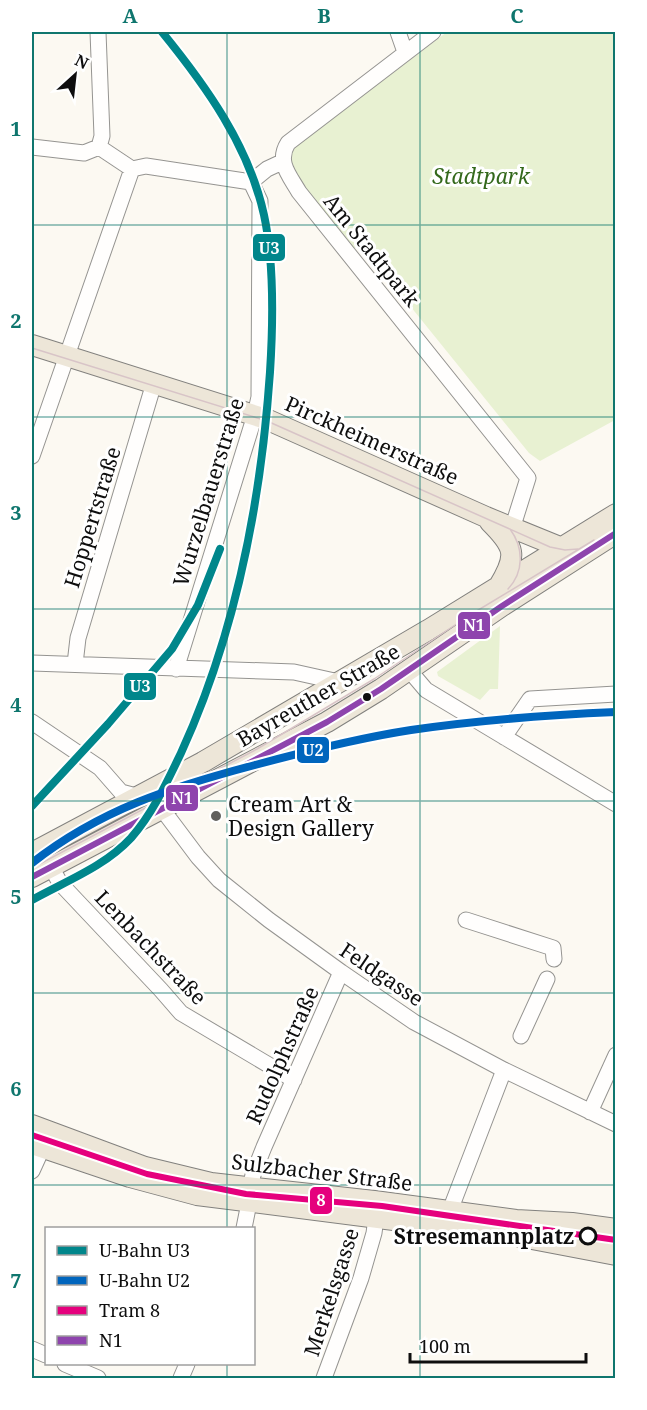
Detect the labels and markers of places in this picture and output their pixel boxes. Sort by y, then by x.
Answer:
unlabelled marker [361,691,373,703]
place label: Cream Art & Design Gallery [228,790,374,842]
marker: Cream Art & Design Gallery [209,809,223,823]
place label: Stresemannplatz [394,1222,574,1250]
marker: Stresemannplatz [579,1227,597,1245]

